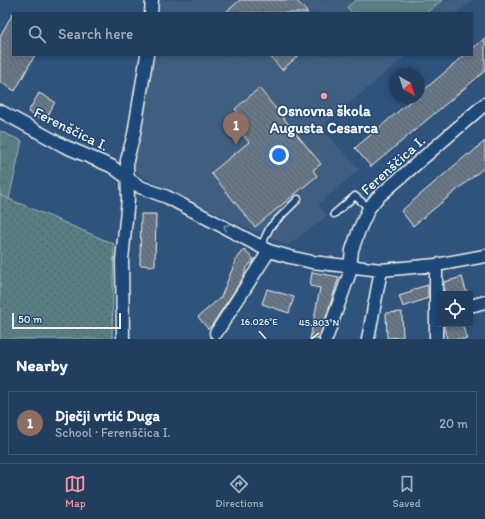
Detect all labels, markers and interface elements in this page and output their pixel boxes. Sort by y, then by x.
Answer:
search box [12,12,473,56]
icon: search [26,23,48,45]
text: Search here [58,25,133,43]
north arrow [389,68,425,104]
marker: Osnovna škola Augusta Cesarca [319,91,329,101]
place label: Osnovna škola Augusta Cesarca [269,102,378,138]
street label: Ferenščica I. [31,103,111,155]
pin: 1 [223,112,249,145]
street label: Ferenščica I. [357,131,429,199]
your location [269,145,289,165]
one-way arrow [223,225,230,232]
map controls [437,291,473,327]
button: locate [437,291,473,327]
scale bar [12,311,121,330]
text: 50 m [18,313,42,326]
text: 16.026°E [240,315,278,328]
text: 45.803°N [299,316,340,329]
text: Nearby [16,355,68,375]
text: Dječji vrtić Duga [55,407,160,425]
text: 1 [27,416,33,431]
text: 20 m [439,416,468,431]
text: School · Ferenščica I. [55,425,171,440]
tab: Map [64,473,86,510]
tab: Directions [215,473,264,510]
tab: Saved [392,473,421,510]

